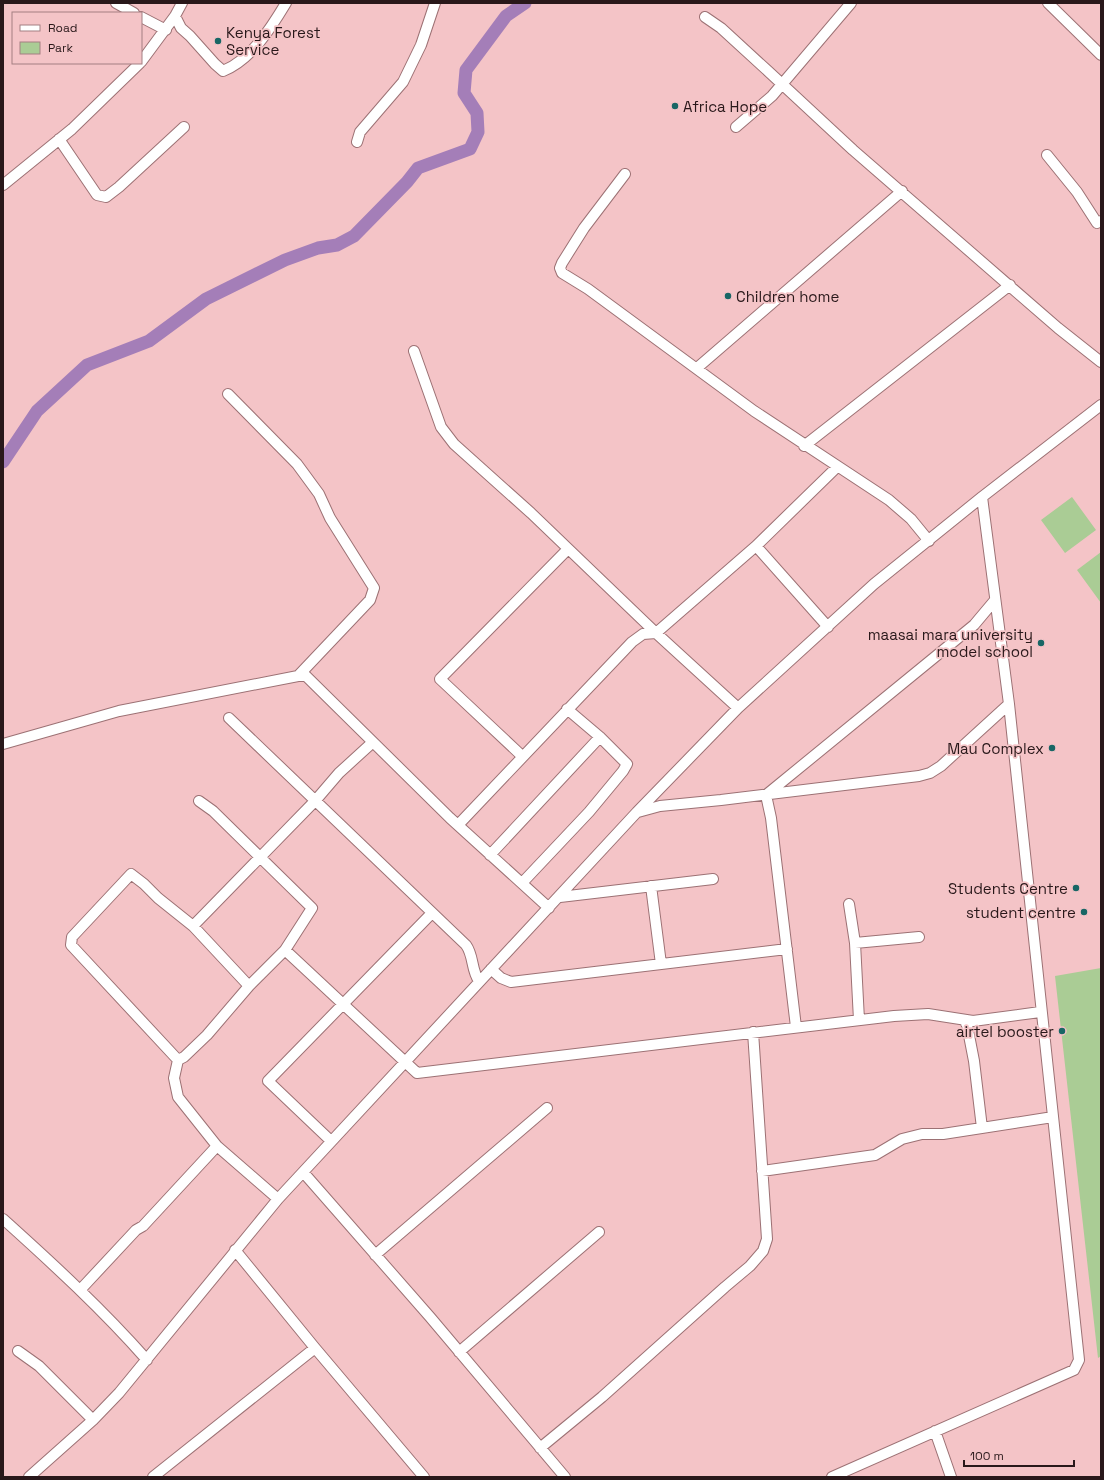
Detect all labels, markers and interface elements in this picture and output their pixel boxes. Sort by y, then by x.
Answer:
legend [12,12,142,64]
text: Road [48,20,77,36]
place label: Kenya Forest Service [226,23,321,59]
marker: Kenya Forest Service [213,36,223,46]
text: Park [48,40,73,56]
place label: Africa Hope [683,97,767,116]
marker: Africa Hope [670,101,680,111]
place label: Children home [736,287,840,306]
marker: Children home [723,291,733,301]
place label: maasai mara university model school [868,625,1033,661]
marker: maasai mara university model school [1036,638,1046,648]
place label: Mau Complex [947,739,1044,758]
marker: Mau Complex [1047,743,1057,753]
place label: Students Centre [948,879,1068,898]
marker: Students Centre [1071,883,1081,893]
place label: student centre [966,903,1076,922]
marker: student centre [1079,907,1089,917]
place label: airtel booster [956,1022,1054,1041]
marker: airtel booster [1057,1026,1067,1036]
scale bar [964,1442,1074,1468]
text: 100 m [970,1448,1004,1464]

